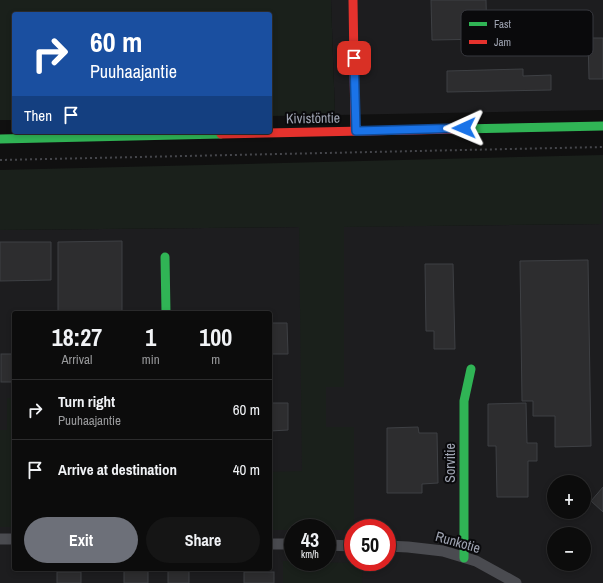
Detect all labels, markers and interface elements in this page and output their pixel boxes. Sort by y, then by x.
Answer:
legend [461,10,593,56]
text: Fast [494,17,512,31]
text: 60 m [90,23,142,61]
icon: right [24,28,76,80]
text: Jam [494,35,511,49]
pin [337,41,371,75]
icon: arrive [343,47,365,69]
text: Puuhaajantie [90,59,177,84]
icon: arrive [60,104,82,126]
text: Then [24,105,52,126]
position arrow [443,107,485,149]
street label: Kivistöntie [286,109,340,127]
text: 18:27 [52,321,102,353]
text: 1 [145,321,156,353]
text: 100 [199,321,232,353]
text: Arrival [62,351,92,368]
text: min [142,351,160,368]
text: m [211,351,220,368]
text: Turn right [58,391,115,412]
icon: right [24,399,46,421]
text: 60 m [233,399,260,420]
text: Puuhaajantie [58,412,121,429]
street label: Sorvitie [441,443,459,483]
icon: arrive [24,459,46,481]
text: Arrive at destination [58,459,177,480]
text: 40 m [233,459,260,480]
map controls [547,475,591,571]
button: + [547,475,591,519]
button: Exit [24,517,138,563]
button: Share [146,517,260,563]
speed limit sign: 50 [344,519,396,571]
text: 43 [301,526,319,553]
street label: Runkotie [433,527,483,557]
button: − [547,527,591,571]
text: km/h [301,548,319,561]

